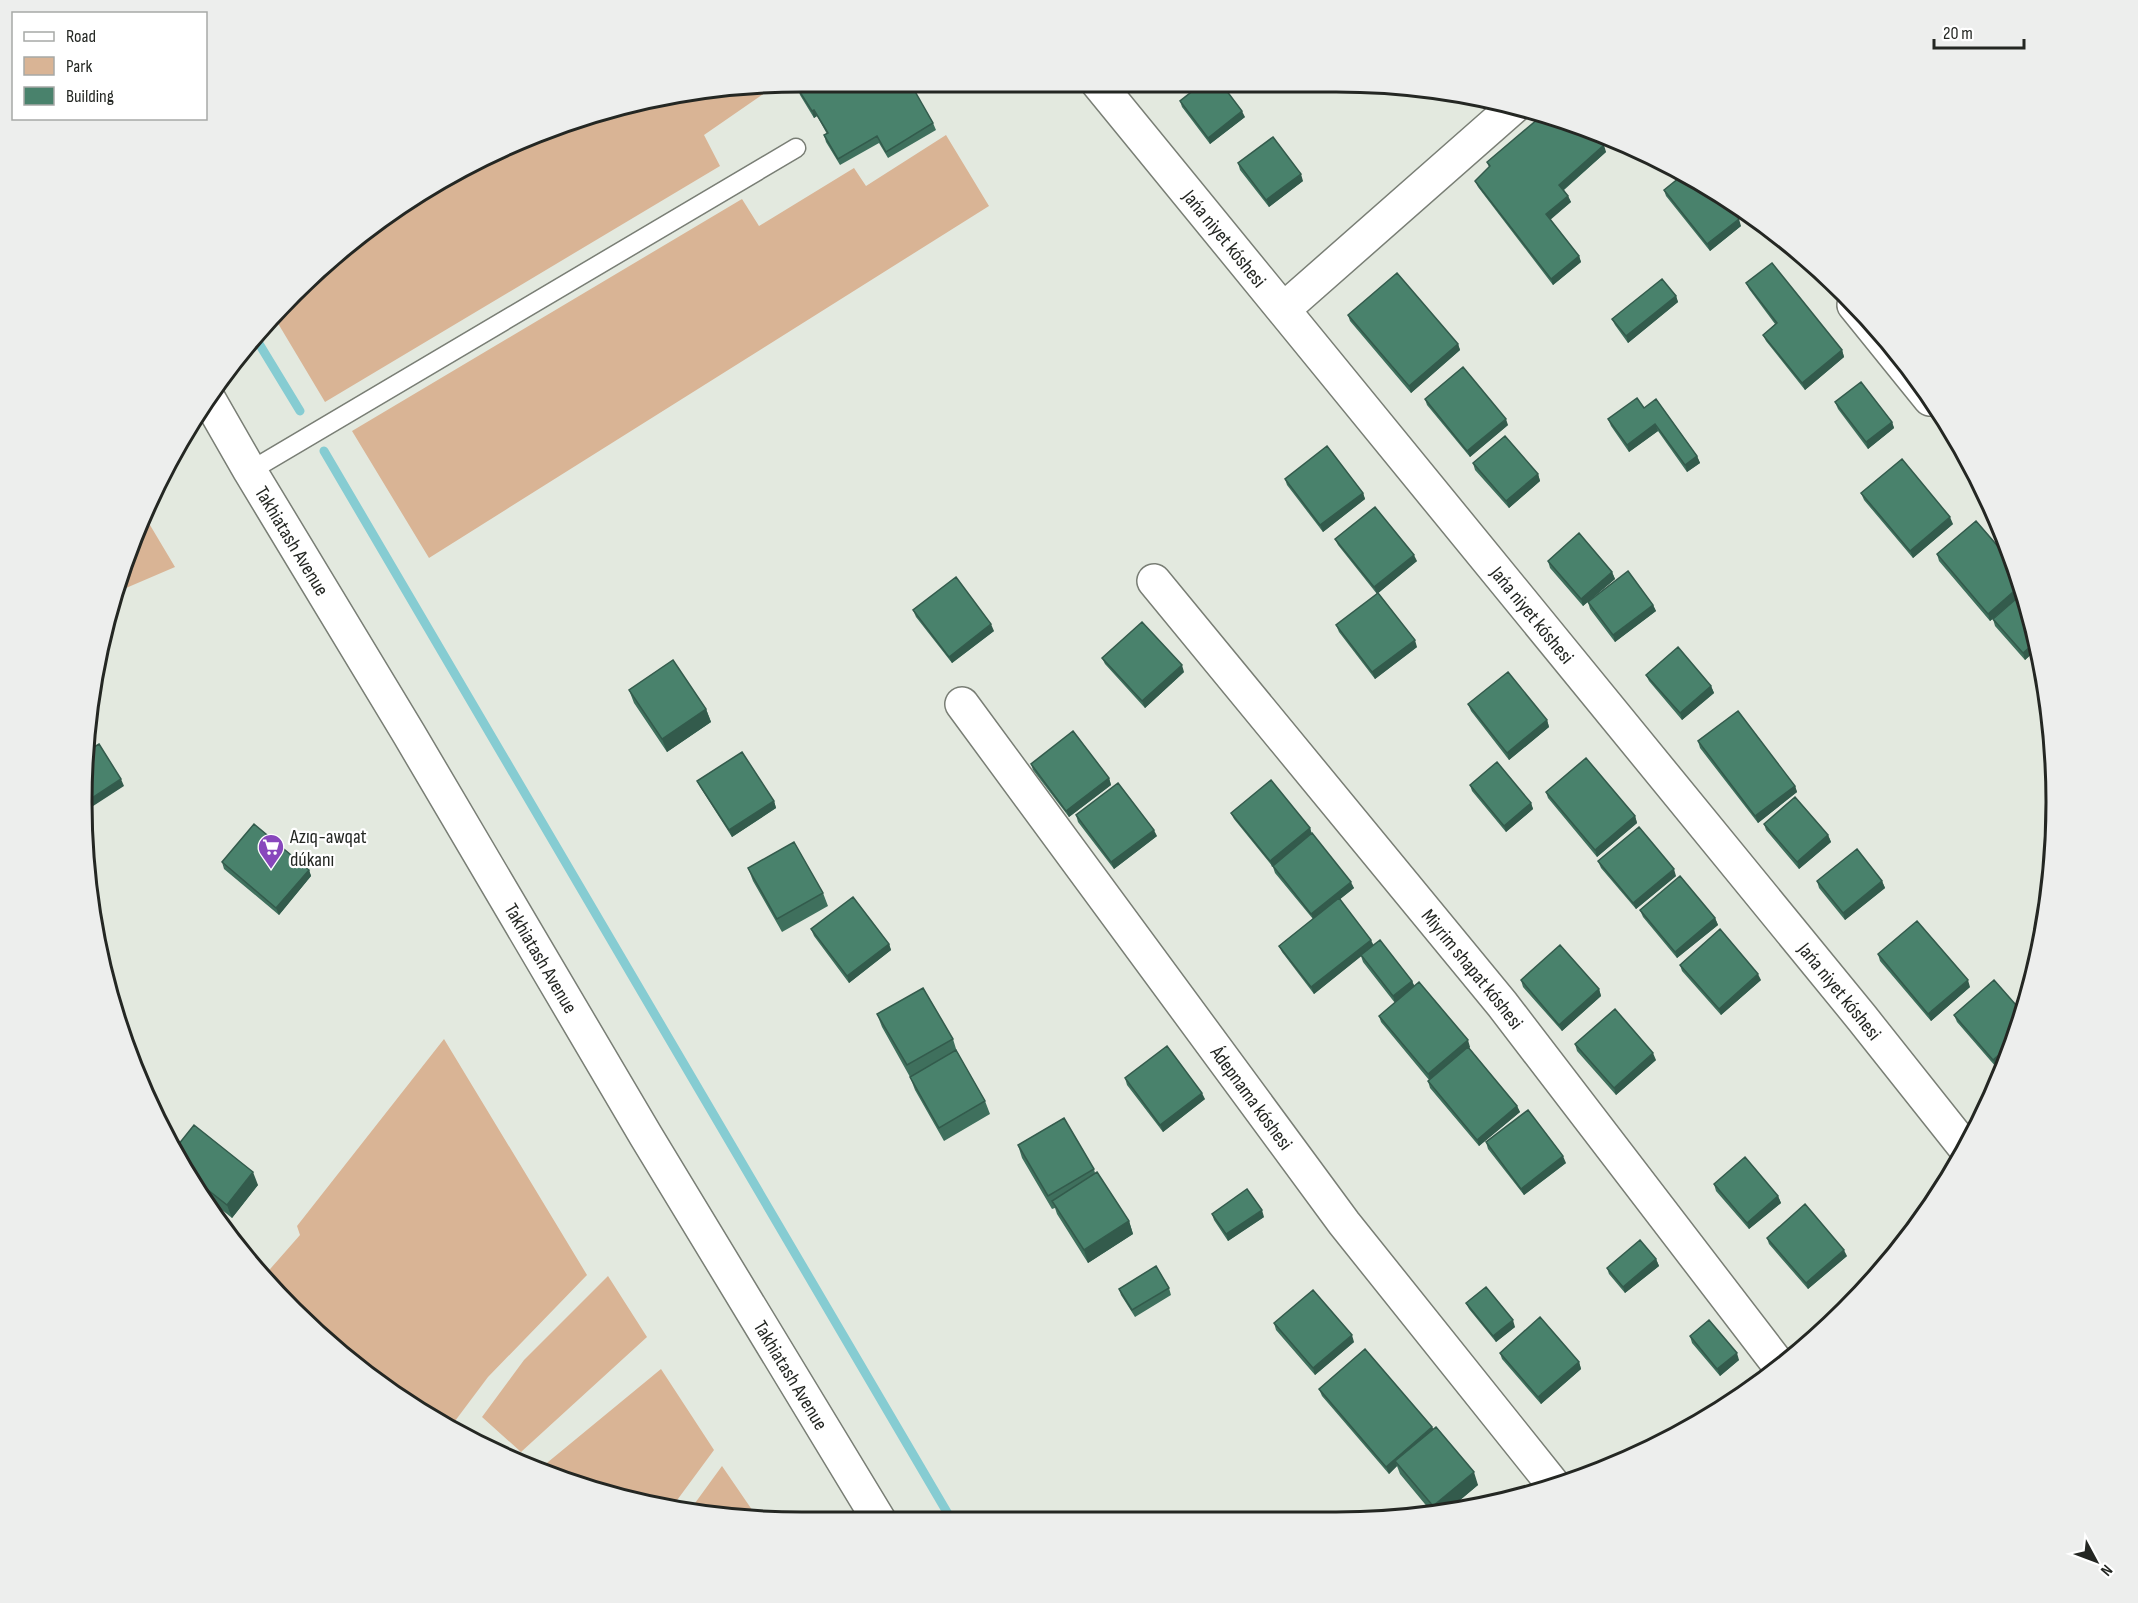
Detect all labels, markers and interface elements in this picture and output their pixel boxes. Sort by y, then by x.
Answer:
legend [12,12,207,120]
scale bar [1934,12,2024,50]
text: 20 m [1943,23,1973,44]
text: Road [66,26,96,47]
text: Park [66,56,92,77]
text: Building [66,86,114,107]
street label: Jańa niyet kóshesi [1177,185,1271,293]
street label: Takhiatash Avenue [249,482,334,600]
street label: Jańa niyet kóshesi [1484,561,1578,669]
place label: Azıq-awqat dúkanı [289,825,367,872]
supermarket icon: Azıq-awqat dúkanı [256,832,286,870]
street label: Takhiatash Avenue [499,899,582,1018]
street label: Miyrim shapat kóshesi [1416,905,1528,1034]
street label: Jańa niyet kóshesi [1792,937,1886,1045]
street label: Ádepnama kóshesi [1204,1041,1297,1155]
street label: Takhiatash Avenue [748,1316,833,1435]
north arrow [2066,1531,2126,1591]
text: N [2096,1560,2116,1579]

